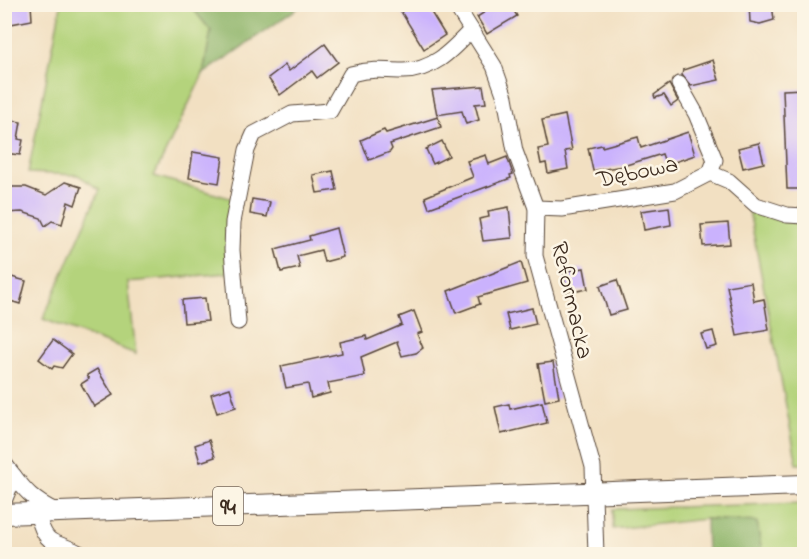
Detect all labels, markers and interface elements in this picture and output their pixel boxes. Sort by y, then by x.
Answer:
street label: Dębowa [593,148,681,199]
street label: Reformacka [540,238,601,363]
road number: 94 [213,487,243,525]

